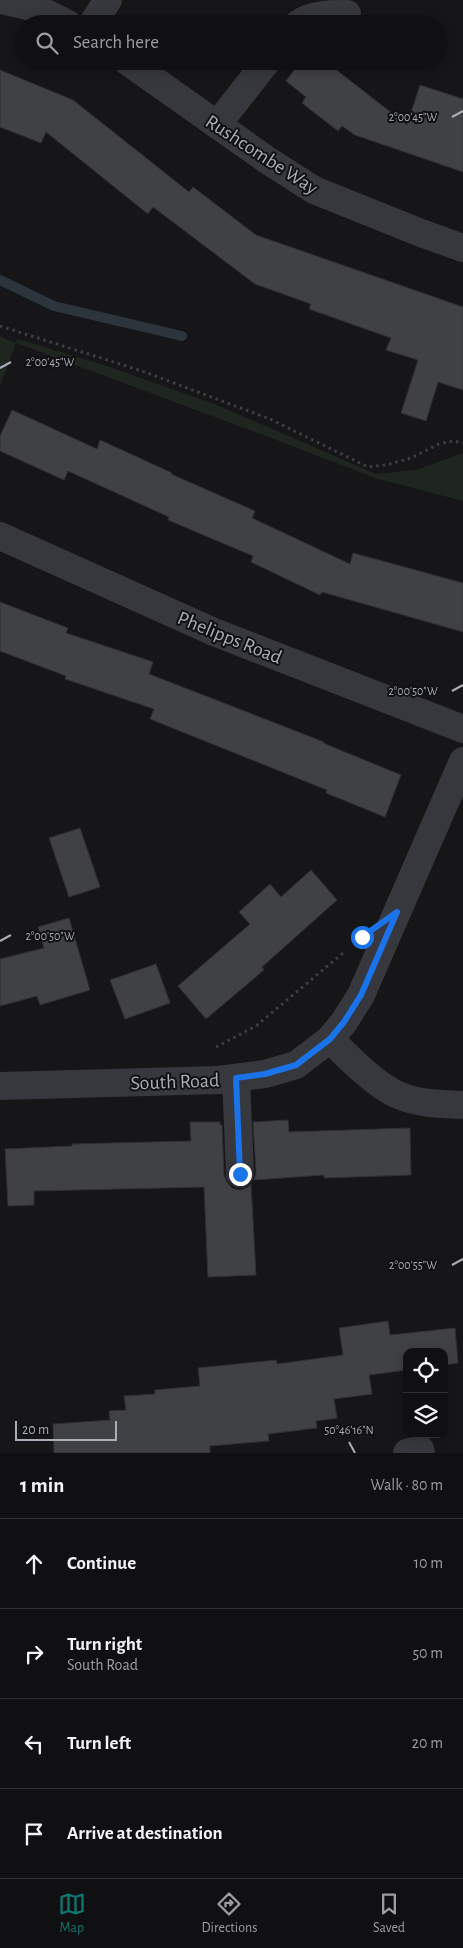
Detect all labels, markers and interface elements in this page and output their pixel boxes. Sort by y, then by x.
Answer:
search box [15,15,448,70]
icon: search [33,29,61,57]
text: Search here [73,33,159,52]
street label: Rushcombe Way [202,111,321,199]
text: 2°00'45"W [389,111,438,123]
text: 2°00'45"W [26,356,75,368]
street label: Phelipps Road [175,608,285,668]
text: 2°00'50"W [388,685,438,697]
route start [351,926,374,949]
text: 2°00'50"W [25,930,75,942]
street label: South Road [130,1070,220,1094]
route end [229,1163,252,1186]
text: 2°00'55"W [389,1259,437,1271]
map controls [403,1348,448,1438]
button: locate [403,1348,448,1393]
button: layers [403,1393,448,1438]
scale bar [15,1418,118,1441]
text: 20 m [22,1423,49,1437]
text: 50°46'16"N [324,1424,374,1436]
text: 1 min [20,1475,64,1496]
text: Walk · 80 m [371,1477,443,1493]
icon: ahead [20,1550,48,1578]
text: Continue [67,1554,136,1573]
text: 10 m [414,1555,443,1571]
text: Turn right [67,1635,142,1654]
icon: right [20,1640,48,1668]
text: 50 m [412,1645,443,1661]
text: South Road [67,1657,138,1673]
icon: left [20,1730,48,1758]
text: Turn left [67,1734,131,1753]
text: 20 m [412,1735,443,1751]
icon: arrive [20,1820,48,1848]
text: Arrive at destination [67,1824,223,1843]
tab: Map [58,1890,86,1937]
tab: Directions [202,1890,257,1937]
tab: Saved [373,1890,405,1937]

